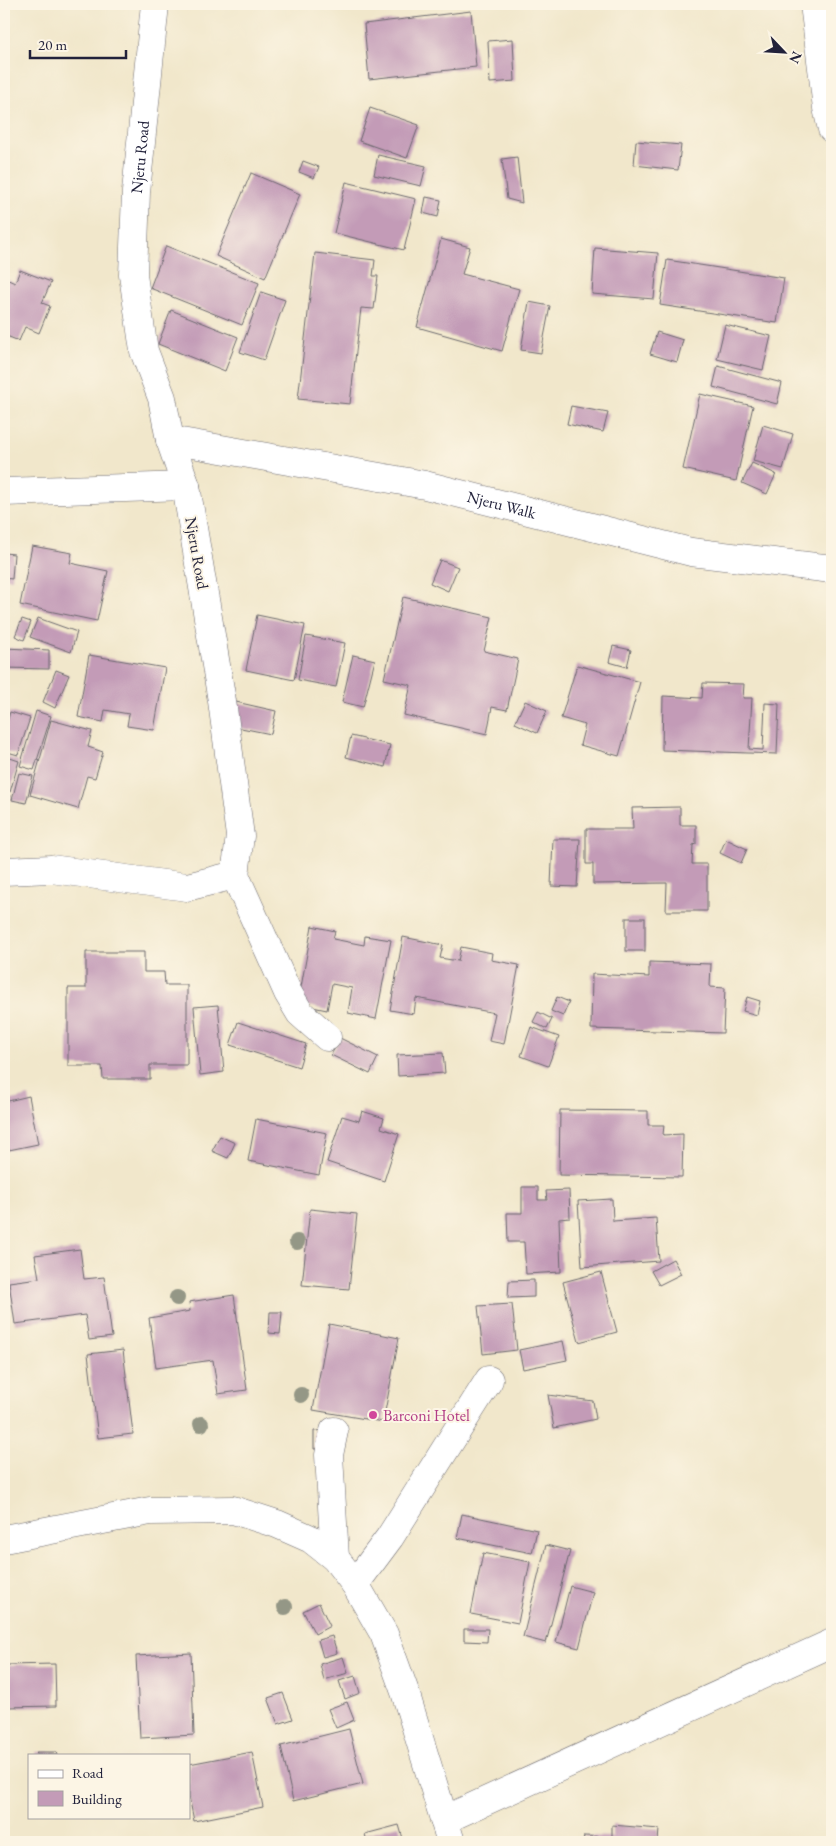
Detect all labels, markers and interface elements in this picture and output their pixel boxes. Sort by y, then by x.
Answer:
scale bar [30,28,126,60]
north arrow [758,28,808,78]
text: 20 m [38,35,67,54]
text: N [785,49,806,67]
street label: Njeru Road [125,119,154,194]
street label: Njeru Walk [465,486,539,523]
street label: Njeru Road [180,515,214,592]
place label: Barconi Hotel [383,1405,470,1426]
marker: Barconi Hotel [367,1409,379,1421]
legend [28,1754,190,1818]
text: Road [72,1763,104,1782]
text: Building [72,1789,122,1808]

